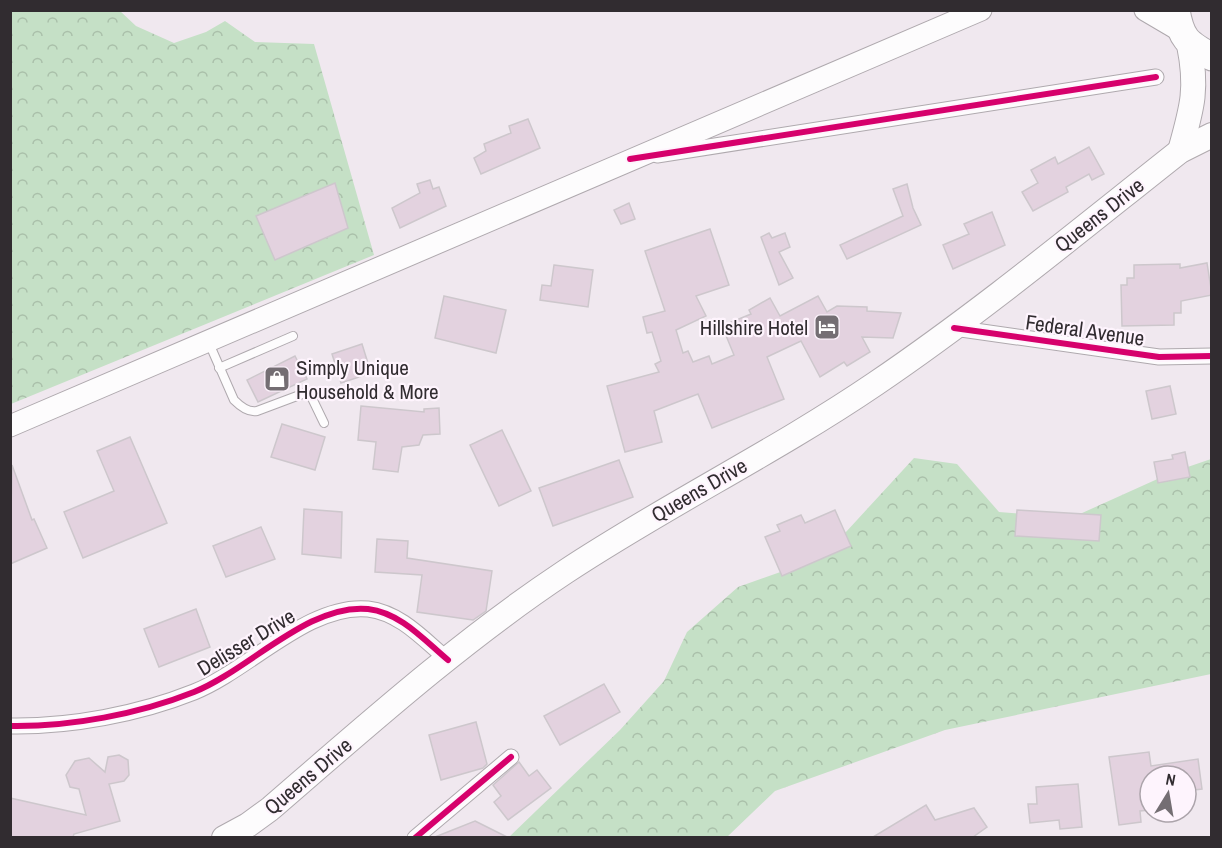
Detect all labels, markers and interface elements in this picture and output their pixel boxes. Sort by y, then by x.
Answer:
street label: Queens Drive [1048,171,1150,259]
street label: Federal Avenue [1024,307,1146,353]
hotel icon: Hillshire Hotel [812,312,842,342]
place label: Hillshire Hotel [700,313,808,342]
place label: Simply Unique Household & More [296,353,439,406]
shop icon: Simply Unique Household & More [262,364,292,394]
street label: Queens Drive [646,451,752,529]
street label: Delisser Drive [192,601,300,683]
street label: Queens Drive [258,731,358,821]
north arrow [1138,764,1198,824]
text: N [1164,768,1178,791]

